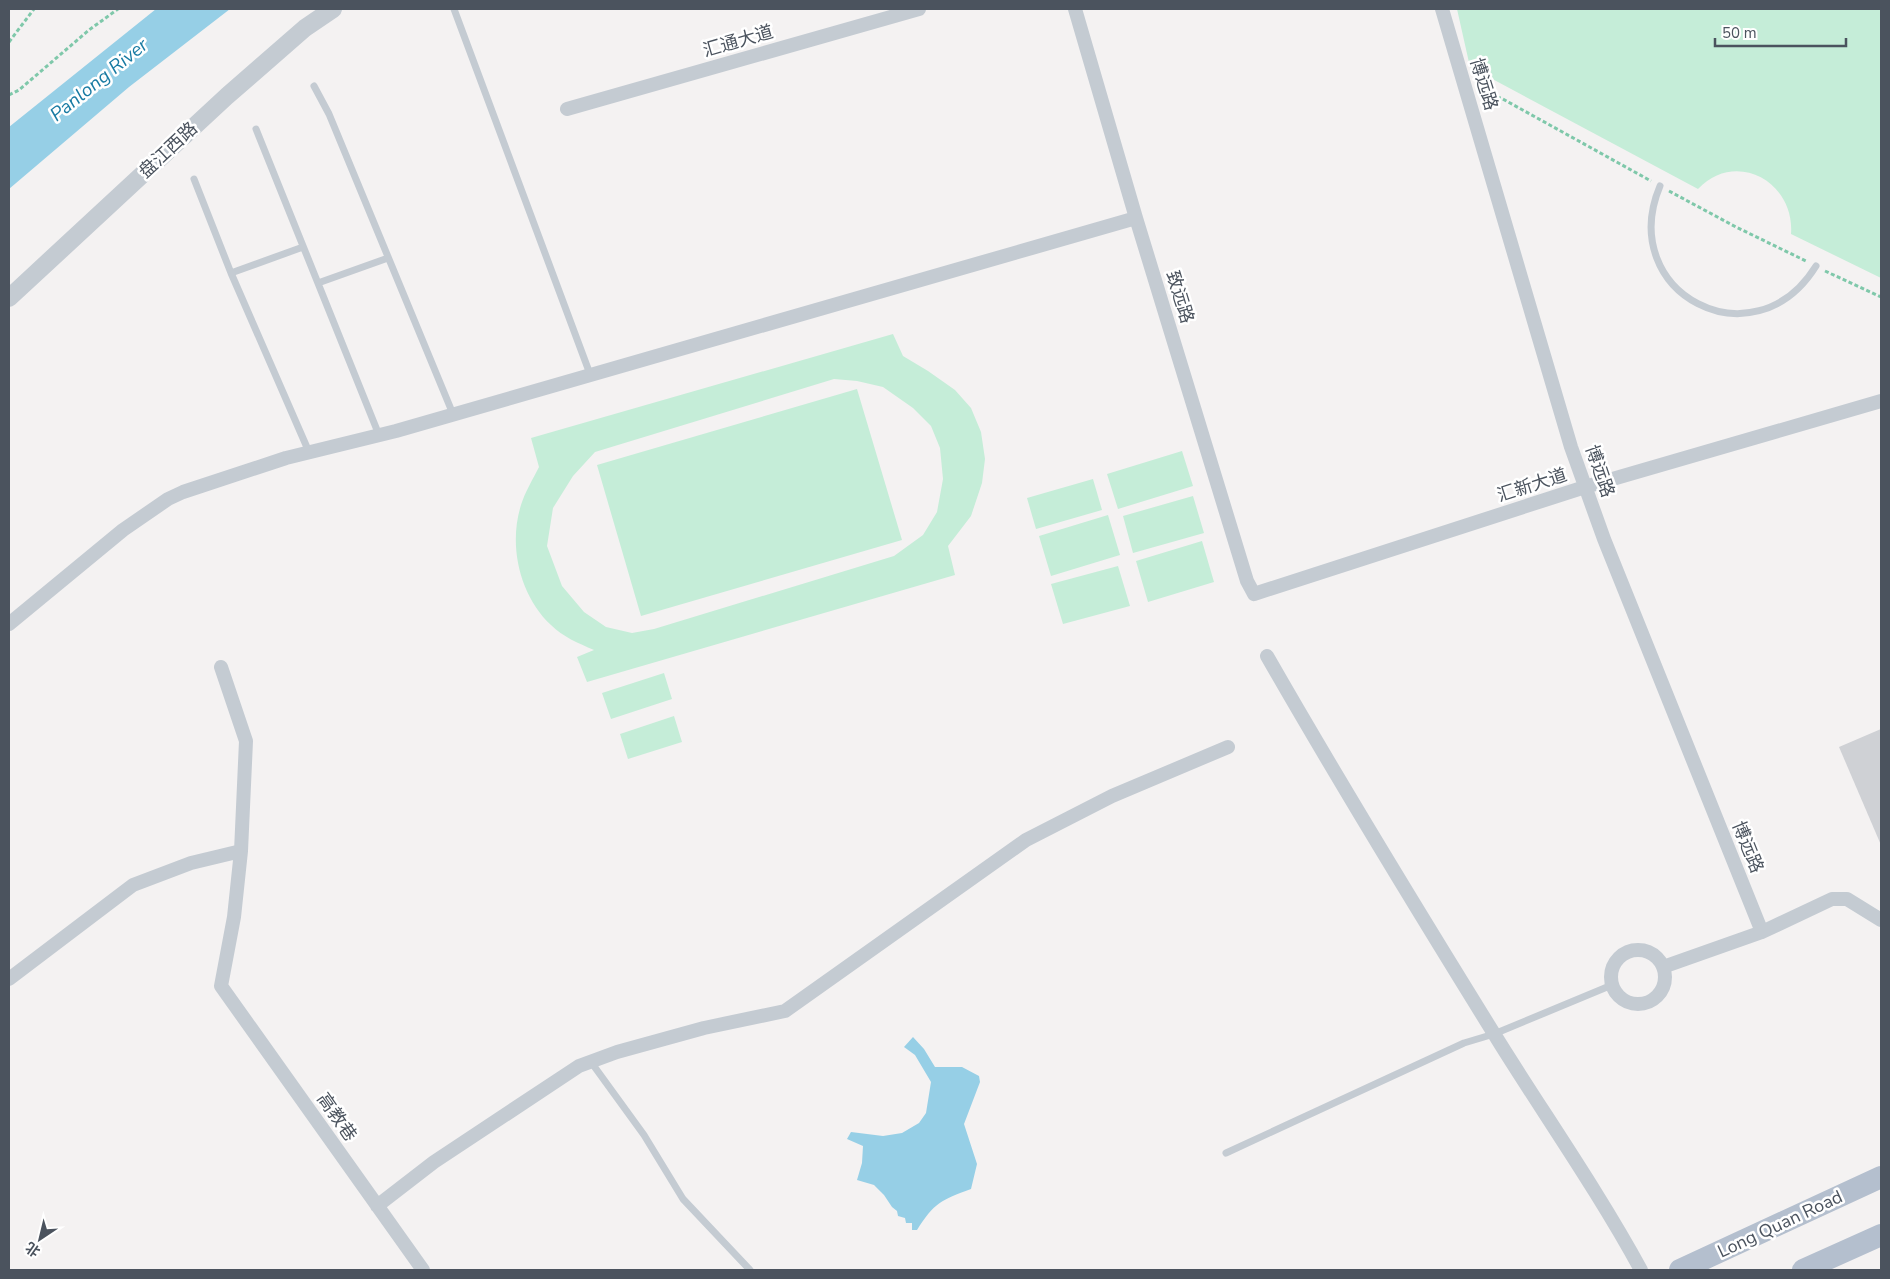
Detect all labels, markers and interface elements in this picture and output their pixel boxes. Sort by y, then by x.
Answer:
scale bar [1715,15,1846,47]
street label: 汇通大道 [700,20,776,62]
text: 50 m [1722,23,1757,43]
water label: Panlong River [45,32,154,128]
street label: 博远路 [1465,55,1503,113]
street label: 盘江西路 [133,117,203,183]
street label: 致远路 [1161,268,1199,326]
street label: 博远路 [1580,442,1620,500]
street label: 汇新大道 [1494,462,1570,508]
street label: 博远路 [1727,817,1769,877]
street label: 高教巷 [312,1088,362,1146]
street label: Long Quan Road [1714,1185,1846,1263]
north arrow [15,1214,65,1264]
text: 北 [22,1237,44,1261]

